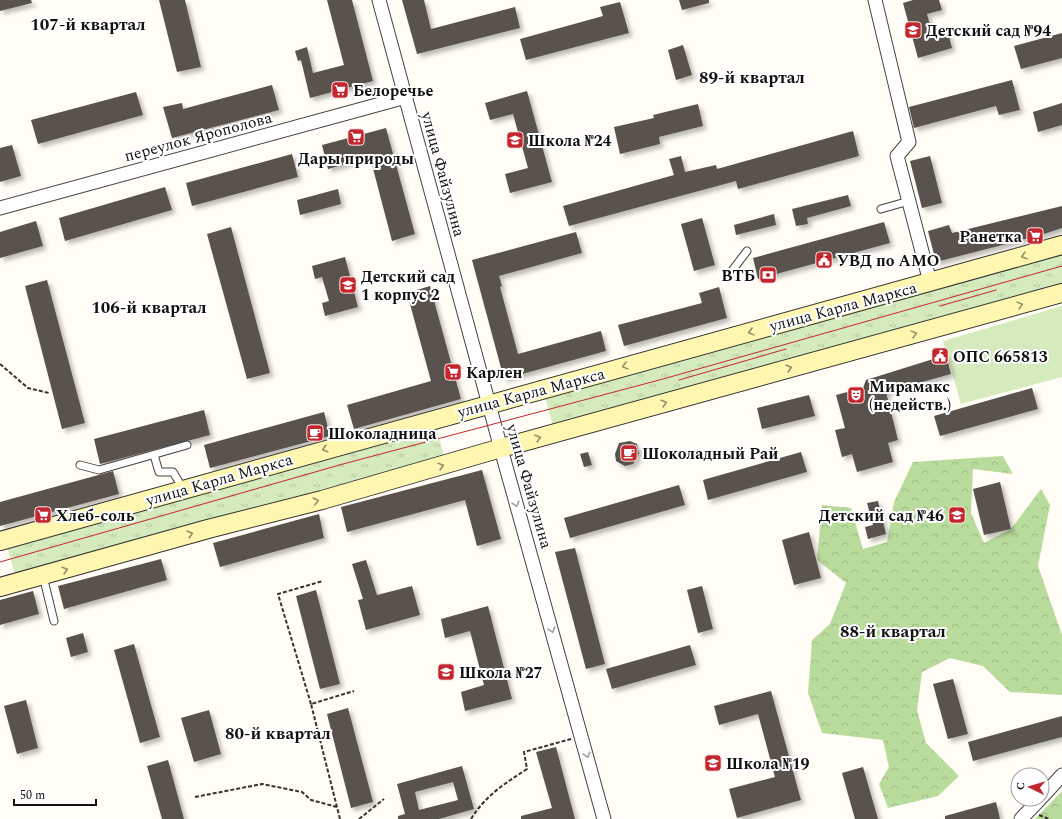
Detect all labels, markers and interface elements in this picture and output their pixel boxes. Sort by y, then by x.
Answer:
district label: 107-й квартал [30,12,146,38]
place label: Детский сад №94 [926,19,1051,43]
school or university icon: Детский сад №94 [903,20,923,40]
district label: 89-й квартал [699,65,805,91]
place label: Белоречье [353,79,434,103]
supermarket icon: Белоречье [330,80,350,100]
street label: переулок Ярополова [122,106,275,168]
street label: улица Файзулина [415,108,471,240]
supermarket icon: Дары природы [346,127,366,147]
place label: Школа №24 [528,129,612,153]
school or university icon: Школа №24 [505,130,525,150]
place label: Дары природы [298,147,414,171]
place label: Ранетка [959,225,1023,249]
supermarket icon: Ранетка [1025,226,1045,246]
place label: УВД по АМО [837,249,940,273]
public building icon: УВД по АМО [814,250,834,270]
one-way arrow [1021,251,1028,260]
place label: ВТБ [721,264,755,288]
place label: Детский сад 1 корпус 2 [361,265,456,307]
bank icon: ВТБ [758,265,778,285]
school or university icon: Детский сад 1 корпус 2 [338,275,358,295]
street label: улица Карла Маркса [766,276,920,338]
district label: 106-й квартал [91,295,207,321]
one-way arrow [1016,301,1023,310]
one-way arrow [748,327,755,336]
one-way arrow [911,330,918,339]
place label: ОПС 665813 [953,345,1048,369]
public building icon: ОПС 665813 [930,346,950,366]
place label: Карлен [466,361,523,385]
one-way arrow [622,361,629,370]
supermarket icon: Карлен [443,362,463,382]
street label: улица Карла Маркса [454,362,608,424]
one-way arrow [786,365,792,373]
place label: Мирамакс (недейств.) [869,375,951,417]
theatre icon: Мирамакс (недейств.) [846,385,866,405]
one-way arrow [660,399,667,408]
street label: улица Файзулина [500,420,558,552]
place label: Шоколадница [328,422,437,446]
cafe icon: Шоколадница [305,423,325,443]
one-way arrow [535,434,542,443]
place label: Шоколадный Рай [642,442,779,466]
cafe icon: Шоколадный Рай [619,443,639,463]
one-way arrow [321,444,328,453]
street label: улица Карла Маркса [142,447,296,513]
one-way arrow [437,462,444,471]
one-way arrow [312,498,319,506]
one-way arrow [511,501,520,508]
place label: Хлеб-соль [56,504,135,528]
place label: Детский сад №46 [819,504,944,528]
supermarket icon: Хлеб-соль [33,505,53,525]
school or university icon: Детский сад №46 [947,505,967,525]
one-way arrow [186,530,193,539]
one-way arrow [61,566,68,575]
district label: 88-й квартал [840,619,946,645]
one-way arrow [547,626,556,633]
place label: Школа №27 [459,661,543,685]
school or university icon: Школа №27 [436,662,456,682]
district label: 80-й квартал [225,721,331,747]
one-way arrow [582,752,590,758]
place label: Школа №19 [726,752,810,776]
school or university icon: Школа №19 [703,753,723,773]
north arrow [1010,767,1050,807]
scale bar [14,781,96,807]
text: С [1012,781,1029,791]
text: 50 m [20,786,45,805]

